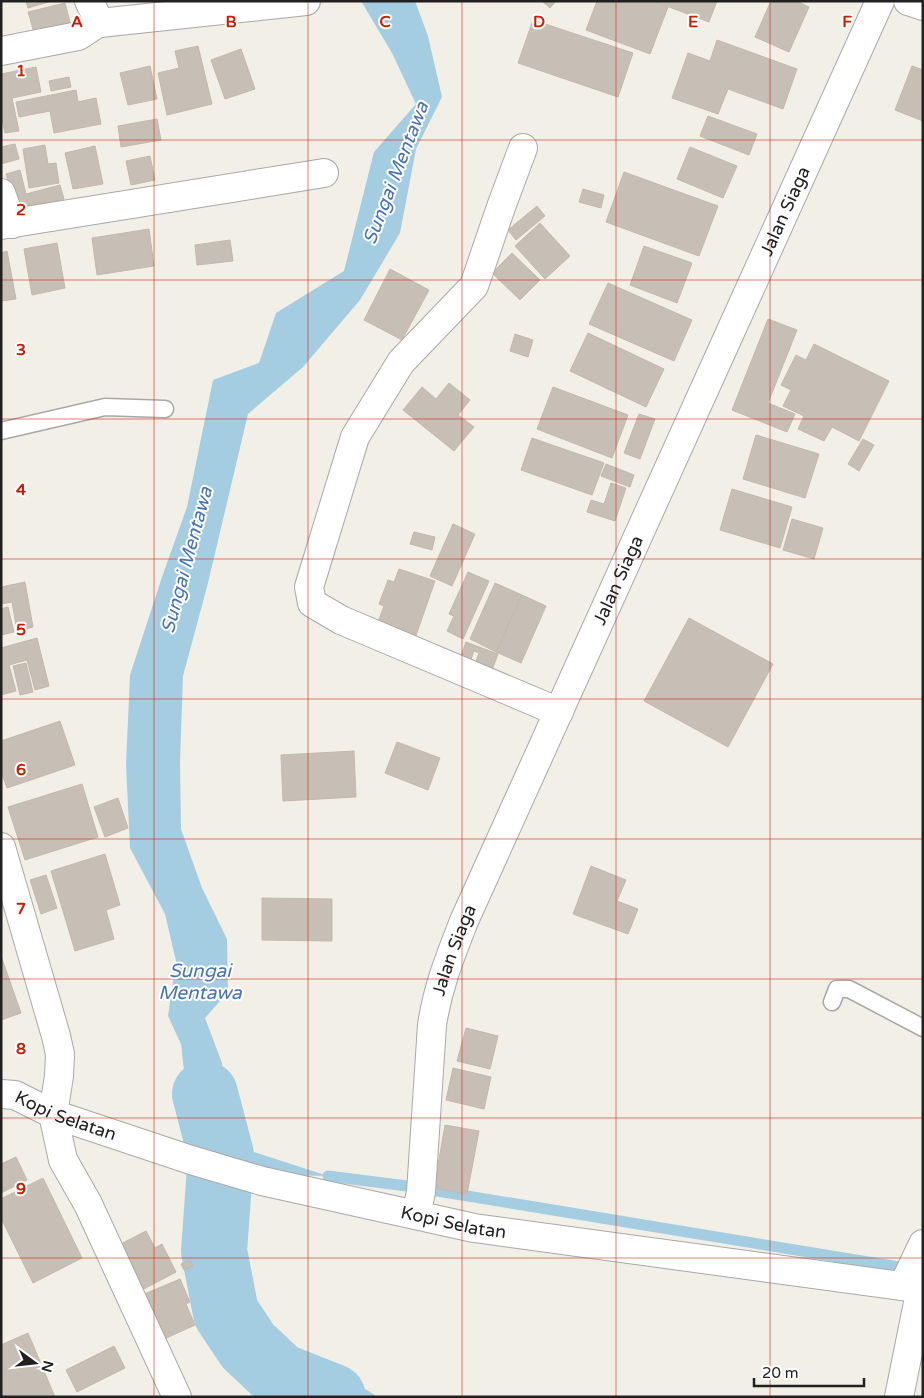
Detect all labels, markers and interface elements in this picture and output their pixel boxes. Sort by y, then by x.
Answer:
text: A [71,12,83,32]
text: B [225,12,237,32]
text: C [379,12,391,32]
text: D [533,12,545,32]
text: E [688,12,698,32]
text: F [842,12,852,32]
text: 1 [16,61,26,81]
water label: Sungai Mentawa [359,98,434,247]
street label: Jalan Siaga [755,163,815,259]
text: 2 [16,200,26,220]
text: 3 [16,340,26,360]
text: 4 [16,480,26,500]
water label: Sungai Mentawa [157,483,217,636]
street label: Jalan Siaga [588,532,648,628]
text: 5 [16,620,26,640]
text: 6 [16,760,26,780]
text: 7 [16,899,26,919]
street label: Jalan Siaga [427,901,481,998]
water label: Sungai Mentawa [158,960,243,1004]
text: 8 [16,1039,26,1059]
street label: Kopi Selatan [11,1086,119,1145]
text: 9 [16,1179,26,1199]
street label: Kopi Selatan [399,1201,508,1243]
north arrow [10,1338,60,1388]
scale bar [754,1356,864,1388]
text: N [37,1359,57,1374]
text: 20 m [762,1364,799,1382]

